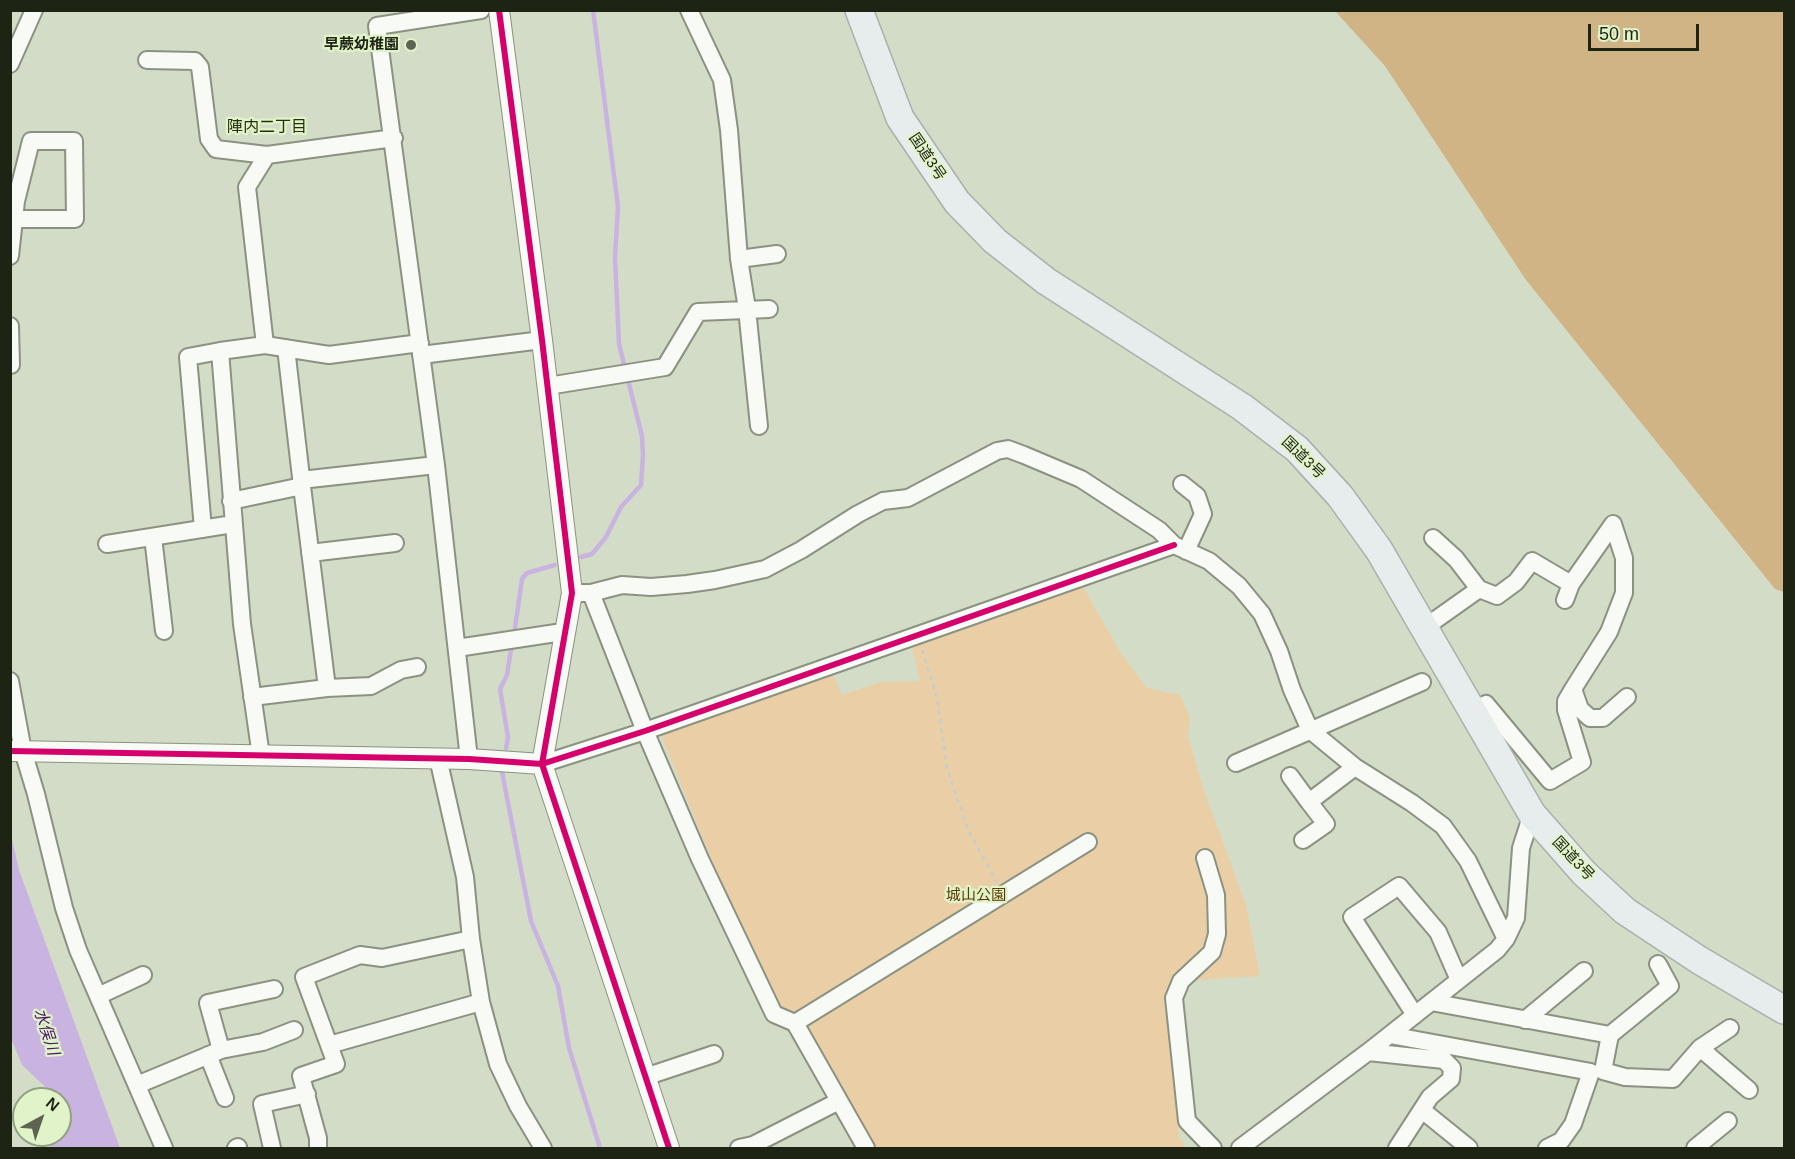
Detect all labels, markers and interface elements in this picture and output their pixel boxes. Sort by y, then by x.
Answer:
scale bar [1591,12,1702,50]
text: 50 m [1599,24,1639,44]
place label: 早蕨幼稚園 [324,36,399,54]
marker: 早蕨幼稚園 [404,38,418,52]
district label: 陣内二丁目 [227,118,307,138]
street label: 国道3号 [905,130,949,184]
street label: 国道3号 [1278,433,1328,483]
street label: 国道3号 [1548,833,1598,885]
park label: 城山公園 [946,887,1006,905]
water label: 水俣川 [29,1006,63,1058]
north arrow [12,1087,72,1147]
text: N [43,1094,62,1115]

